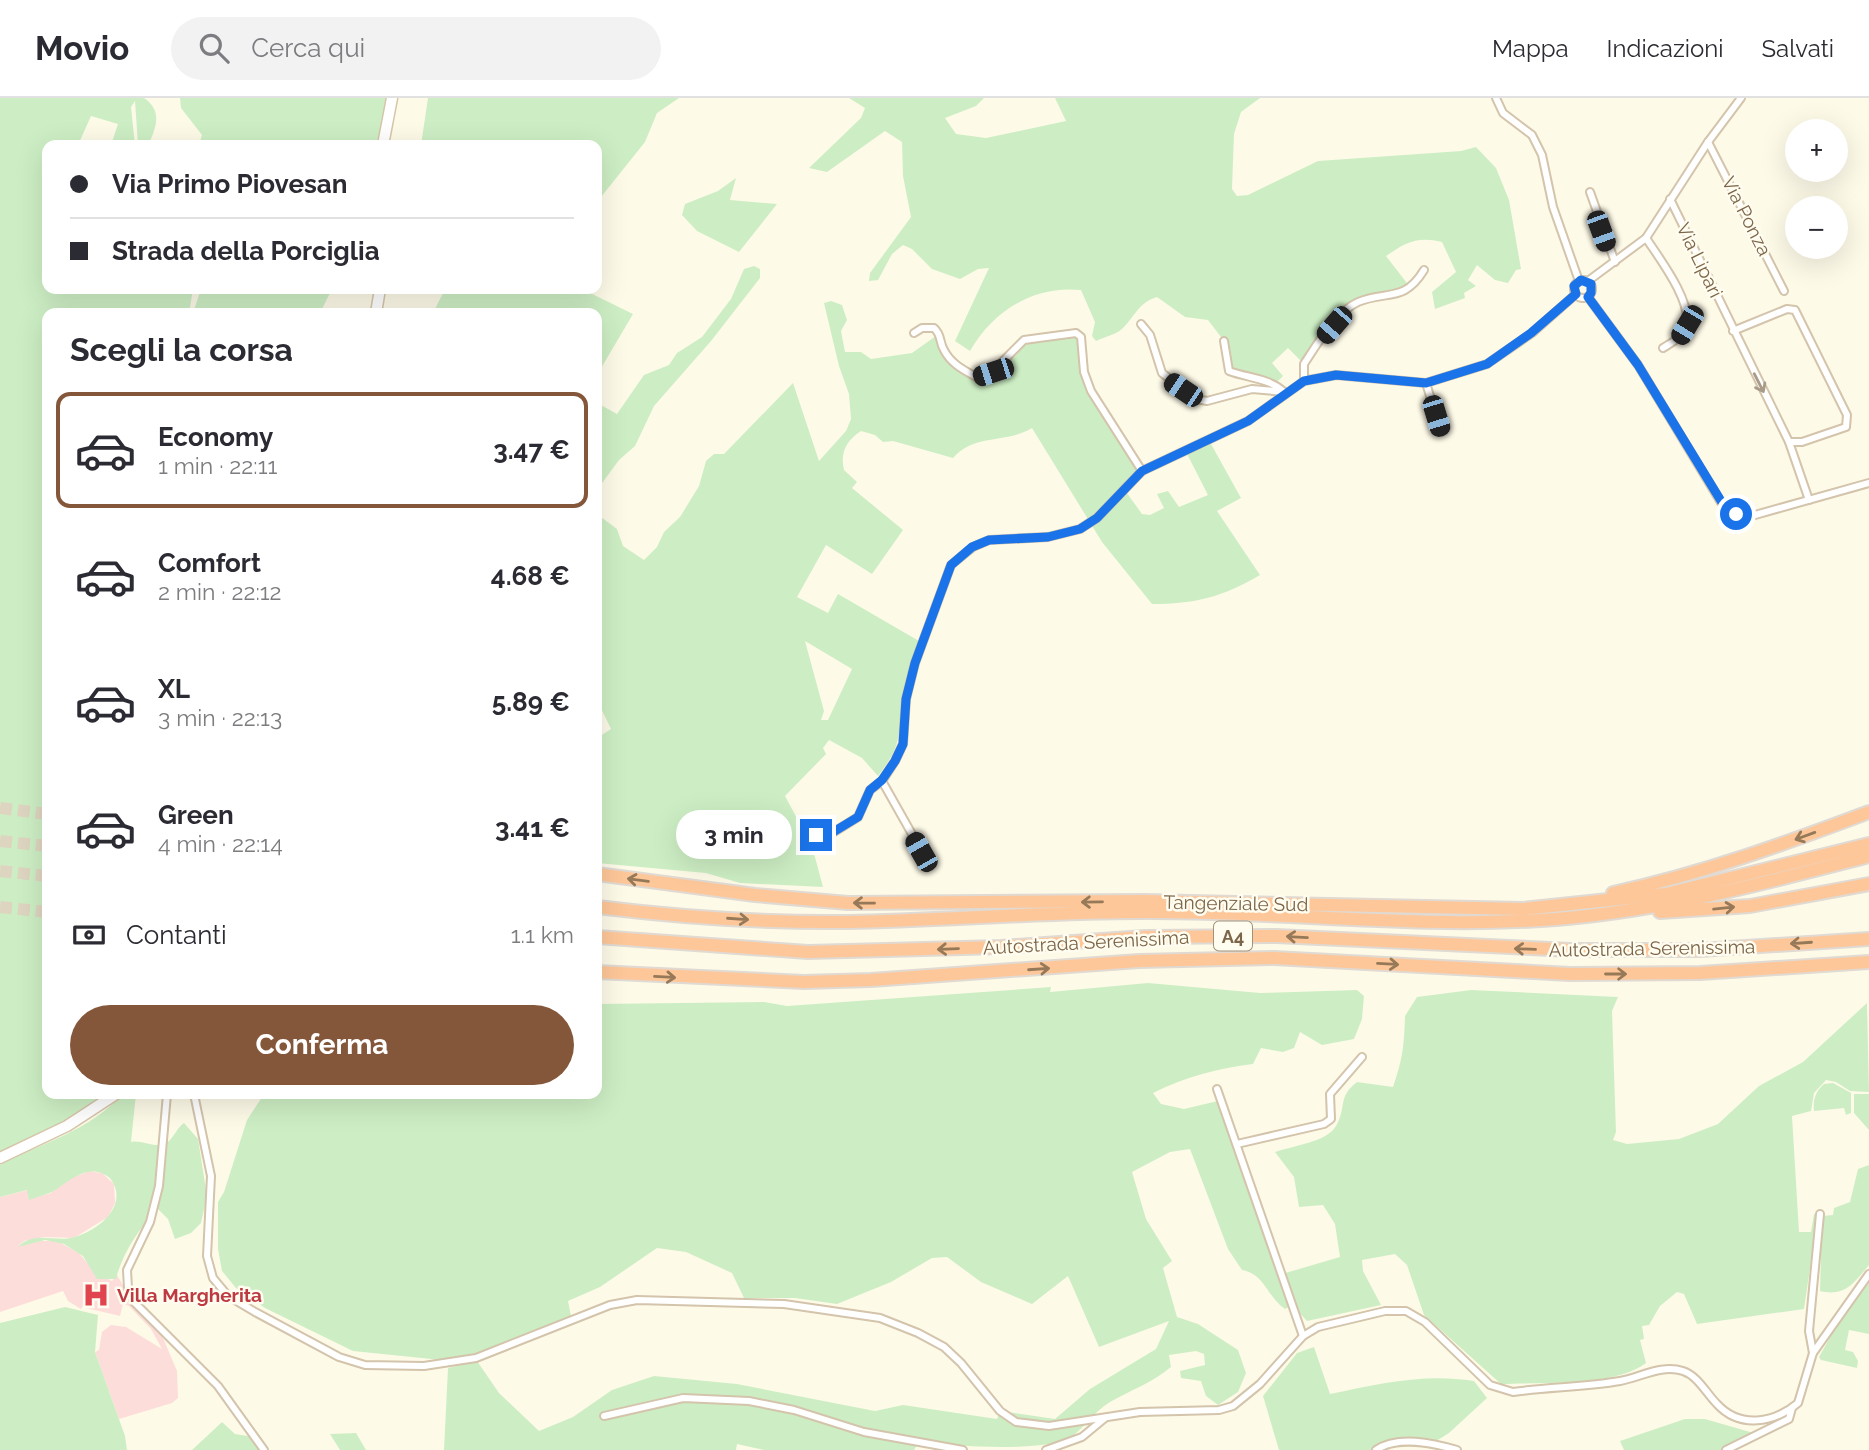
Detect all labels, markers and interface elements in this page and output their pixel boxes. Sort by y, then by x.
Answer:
search box [171,17,661,80]
text: Movio [35,29,129,68]
icon: search [195,29,233,67]
text: Cerca qui [251,33,365,63]
text: Mappa [1492,34,1569,63]
text: Indicazioni [1607,34,1724,63]
text: Salvati [1762,34,1834,63]
map controls [1785,119,1848,259]
button: + [1785,119,1848,182]
text: Via Primo Piovesan [112,169,347,199]
street label: Via Ponza [1718,173,1776,259]
button: − [1785,196,1848,259]
car [1584,208,1619,254]
street label: Via Lipari [1672,219,1728,301]
text: Strada della Porciglia [112,236,380,266]
car [1313,302,1356,348]
car [1668,302,1707,348]
text: Scegli la corsa [70,331,293,368]
car [970,356,1017,388]
car [1160,370,1207,410]
one-way arrow [1753,372,1767,393]
car [1420,393,1453,439]
icon: car [74,419,137,482]
text: Economy [158,422,273,452]
text: 3.47 € [493,435,570,465]
text: 1 min · 22:11 [158,452,277,479]
route start [1720,498,1752,530]
icon: car [74,545,137,608]
text: Comfort [158,548,261,578]
text: 4.68 € [491,561,570,591]
text: 2 min · 22:12 [158,578,282,605]
icon: car [74,671,137,734]
text: XL [158,674,190,704]
text: 5.89 € [492,687,570,717]
text: 3 min · 22:13 [158,704,282,731]
icon: car [74,797,137,860]
text: Green [158,800,234,830]
callout: 3 min [676,810,792,860]
text: 3.41 € [495,813,570,843]
route end [800,819,832,851]
text: 3 min [704,821,764,848]
car [902,829,941,875]
text: 4 min · 22:14 [158,830,283,857]
one-way arrow [1794,831,1816,843]
one-way arrow [627,873,650,886]
street label: Tangenziale Sud [1163,891,1309,915]
one-way arrow [1080,895,1103,908]
one-way arrow [853,896,876,910]
one-way arrow [1712,902,1735,915]
one-way arrow [726,913,749,926]
icon: cash [70,916,108,954]
text: Contanti [126,920,227,950]
text: 1.1 km [511,921,574,948]
road number: A4 [1214,922,1252,950]
street label: Autostrada Serenissima [982,926,1190,958]
one-way arrow [1286,930,1309,943]
street label: Autostrada Serenissima [1548,935,1756,961]
one-way arrow [1790,937,1813,950]
one-way arrow [937,942,960,955]
one-way arrow [1513,942,1536,955]
one-way arrow [1377,958,1400,971]
one-way arrow [1027,962,1050,975]
one-way arrow [1604,967,1627,981]
one-way arrow [653,971,676,984]
button: Conferma [70,1005,574,1085]
hospital icon: Villa Margherita [81,1280,111,1310]
place label: Villa Margherita [117,1284,262,1306]

